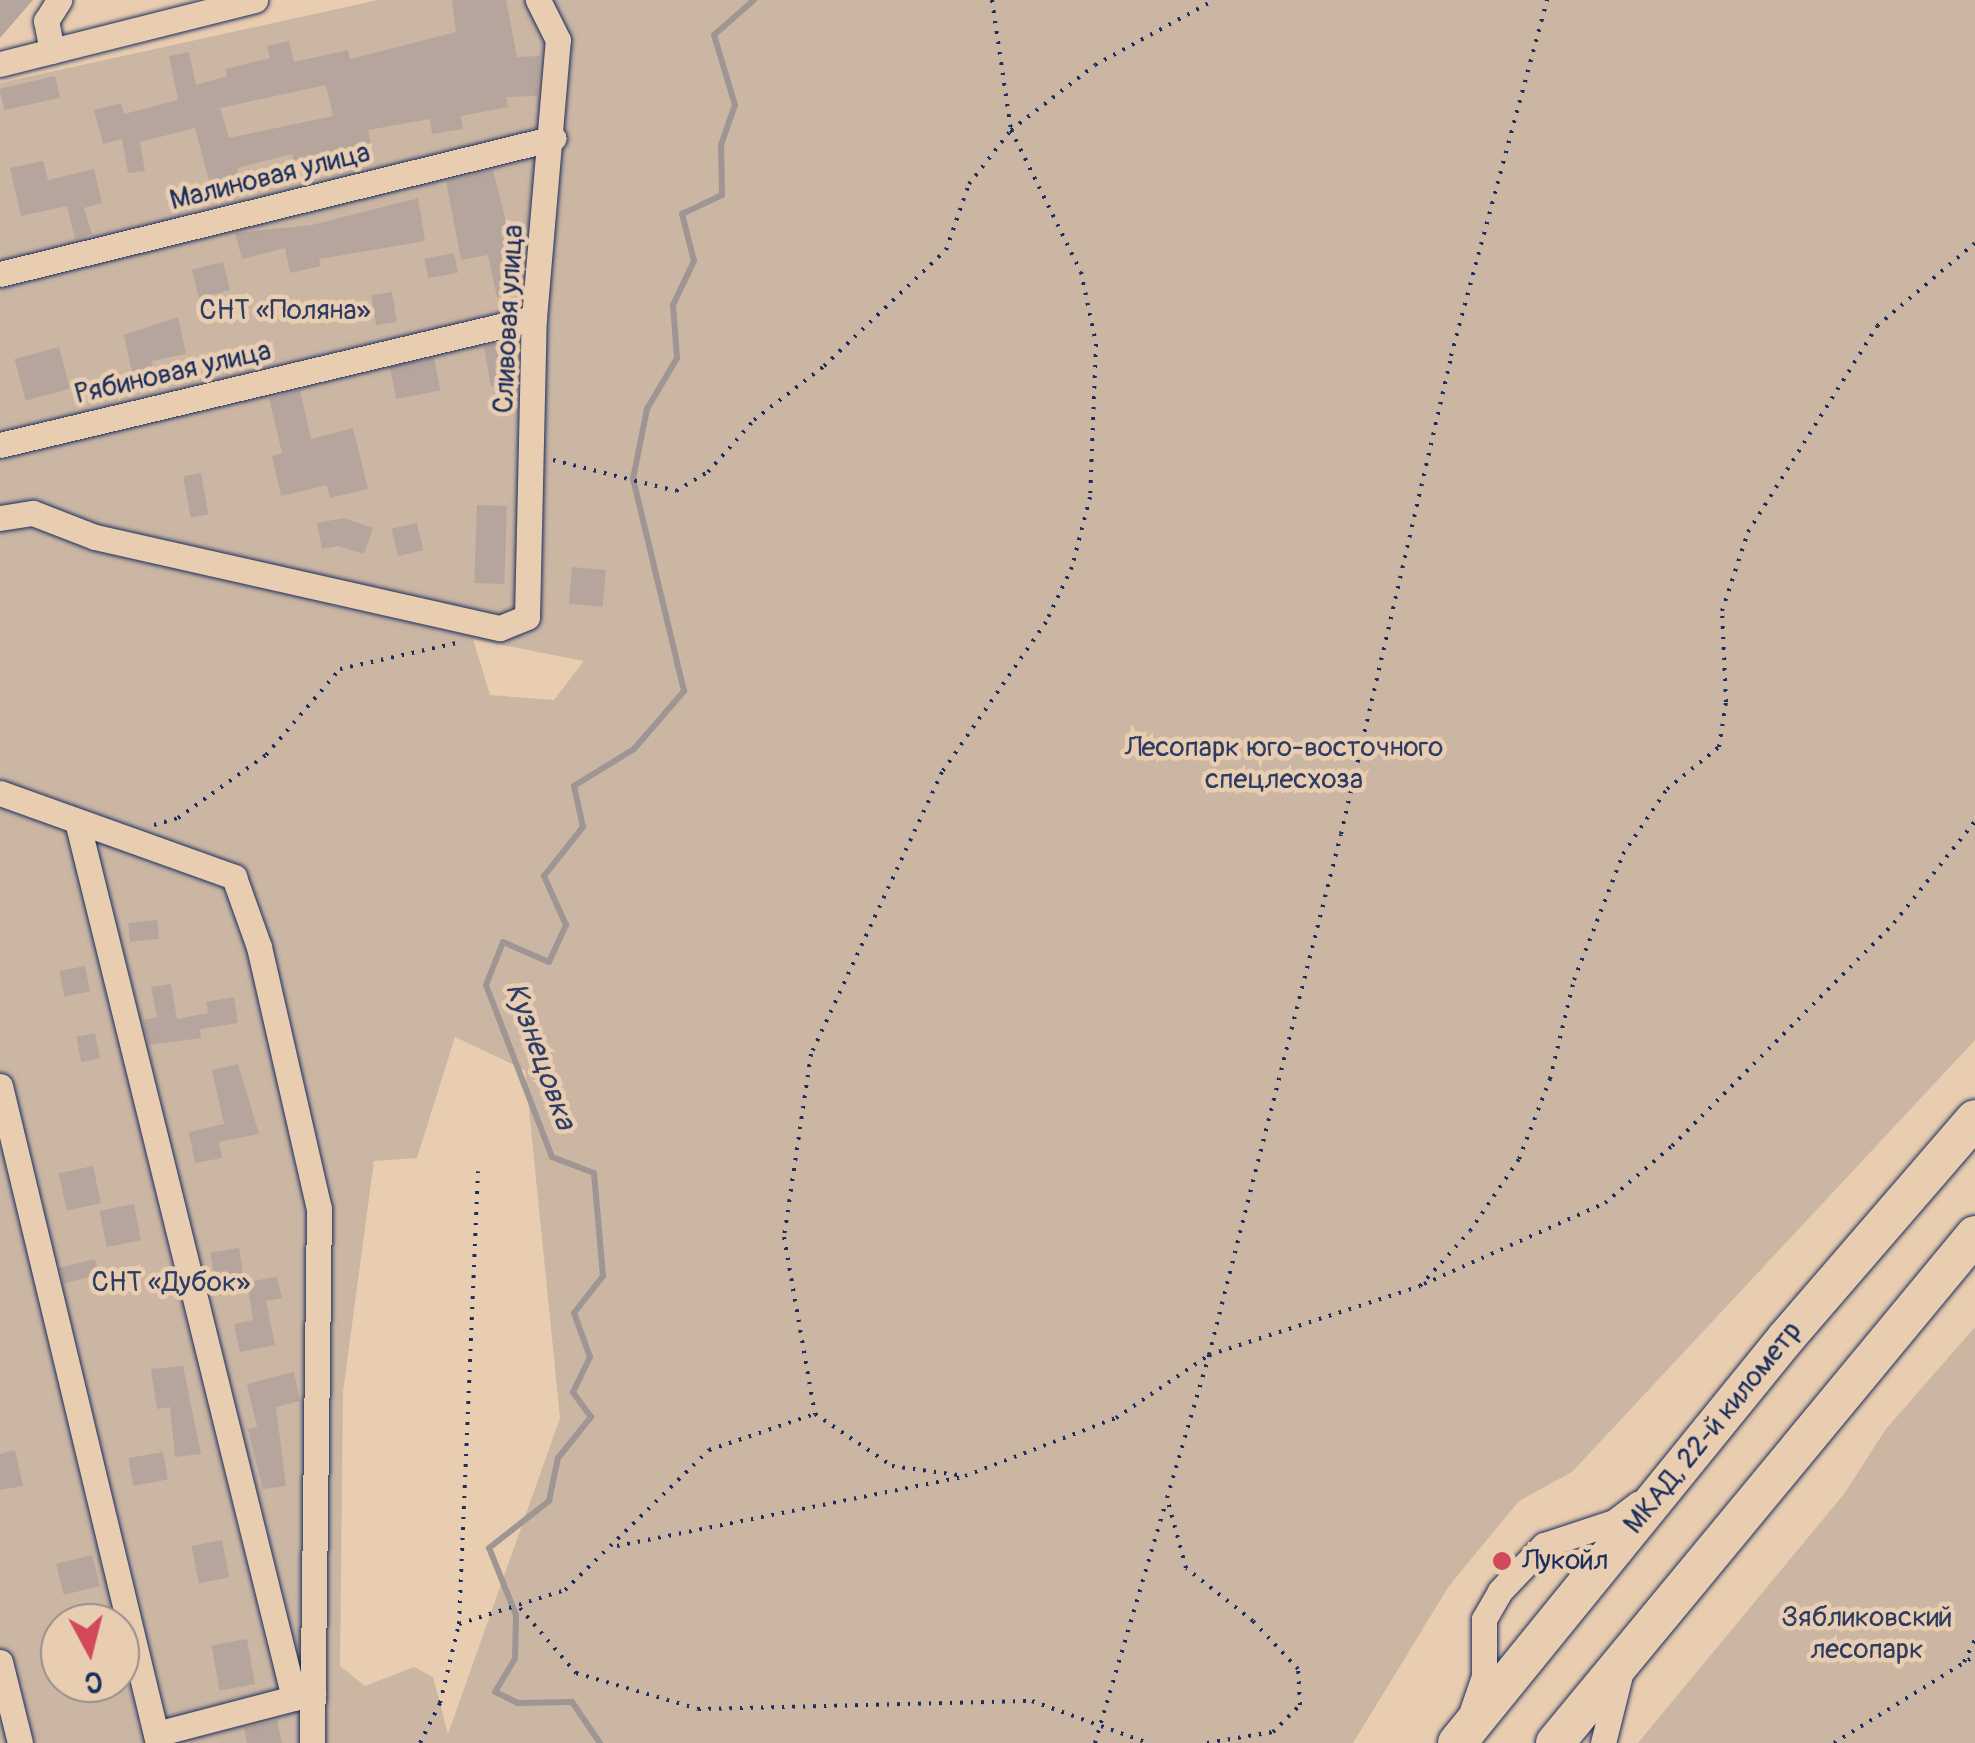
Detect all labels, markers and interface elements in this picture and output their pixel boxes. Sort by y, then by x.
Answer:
street label: Малиновая улица [166,136,374,218]
street label: Сливовая улица [487,224,531,414]
park label: СНТ «Поляна» [199,294,371,328]
street label: Рябиновая улица [72,334,274,412]
park label: Лесопарк юго-восточного спецлесхоза [1125,731,1443,797]
water label: Кузнецовка [497,978,583,1134]
park label: СНТ «Дубок» [91,1266,251,1300]
street label: МКАД, 22-й километр [1617,1315,1809,1541]
place label: Лукойл [1522,1544,1608,1578]
marker: Лукойл [1491,1550,1513,1572]
park label: Зябликовский лесопарк [1781,1601,1953,1667]
north arrow [40,1603,140,1703]
text: С [83,1663,104,1700]

